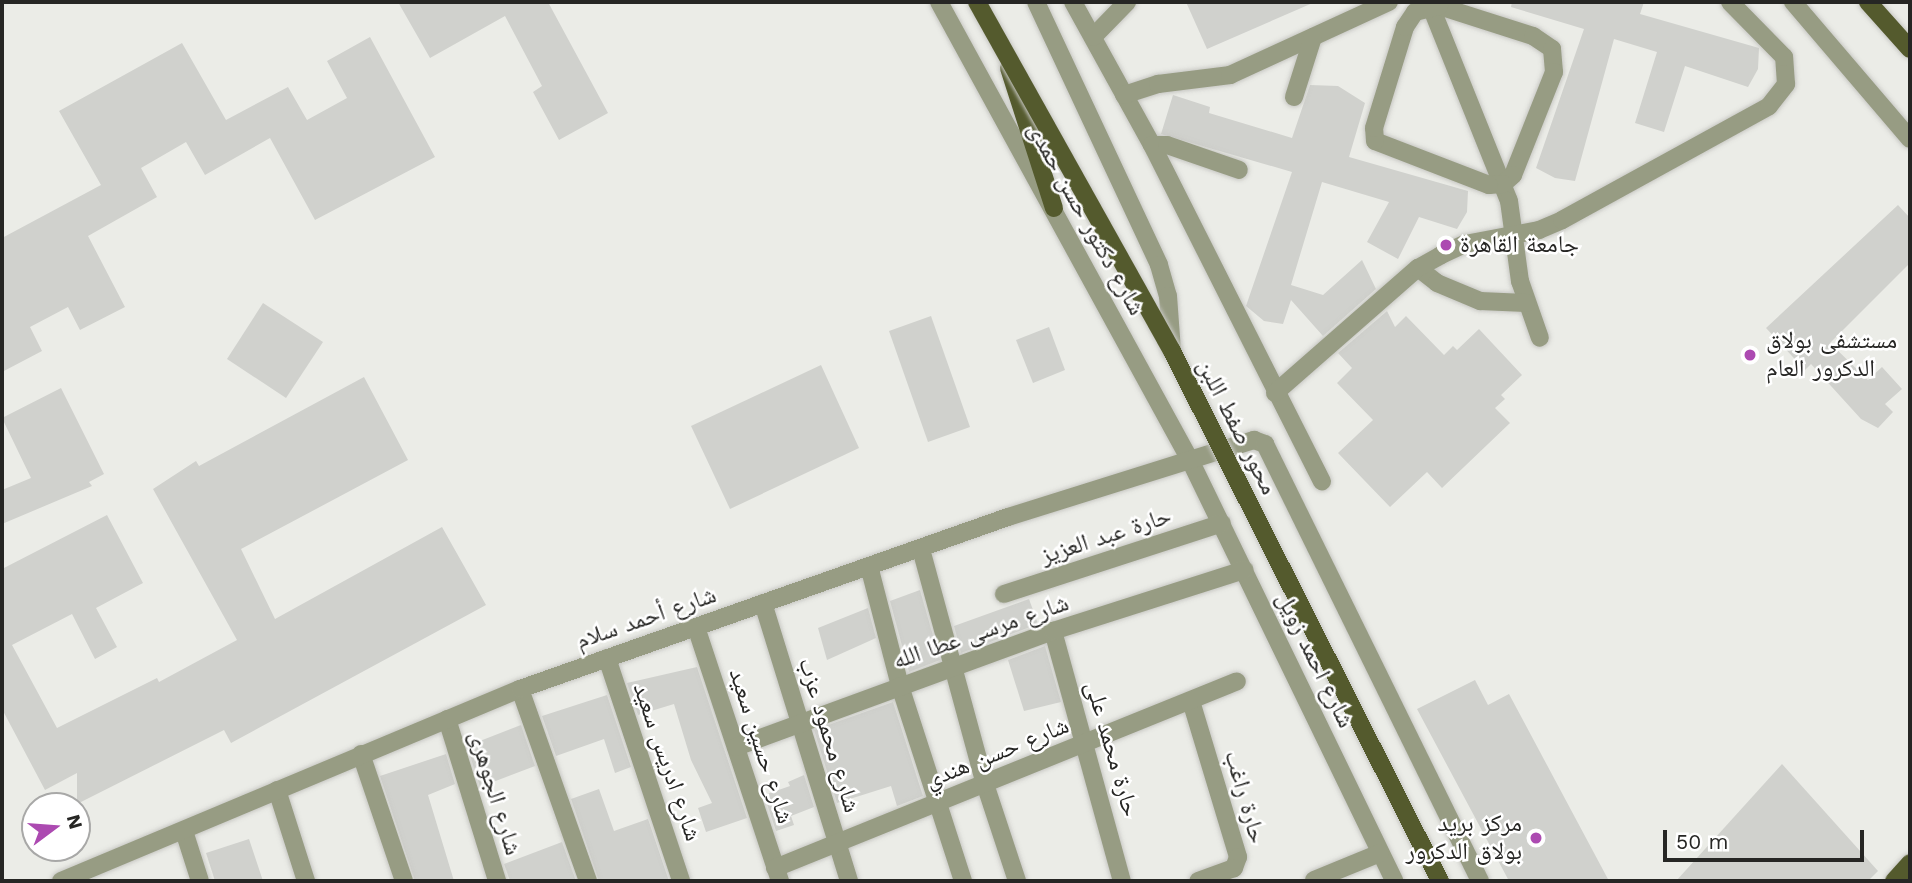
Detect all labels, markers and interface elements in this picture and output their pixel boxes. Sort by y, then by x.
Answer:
street label: شارع دكتور حسن حمدى [1021,118,1151,320]
place label: جامعة القاهرة [1460,231,1579,259]
marker: جامعة القاهرة [1438,237,1454,253]
place label: مستشفى بولاق الدكرور العام [1766,327,1897,383]
marker: مستشفى بولاق الدكرور العام [1740,345,1760,365]
street label: محور صفط اللبن [1191,354,1283,500]
street label: حارة عبد العزيز [1037,501,1175,571]
street label: شارع أحمد سلام [572,581,720,655]
street label: شارع مرسى عطا الله [889,588,1073,676]
street label: شارع احمد زويل [1270,588,1360,732]
street label: شارع محمود عزب [792,654,866,816]
street label: شارع حسين سعيد [722,665,800,827]
street label: حارة محمد على [1079,678,1145,820]
street label: شارع ادريس سعيد [626,679,708,845]
street label: شارع حسن هندي [921,711,1073,795]
street label: شارع الجوهرى [462,727,528,859]
street label: حارة راغب [1218,747,1272,847]
north arrow [21,792,91,862]
place label: مركز بريد بولاق الدكرور [1406,810,1522,866]
text: N [62,812,88,832]
scale bar [1667,816,1868,860]
text: 50 m [1676,829,1728,854]
marker: مركز بريد بولاق الدكرور [1528,830,1544,846]

